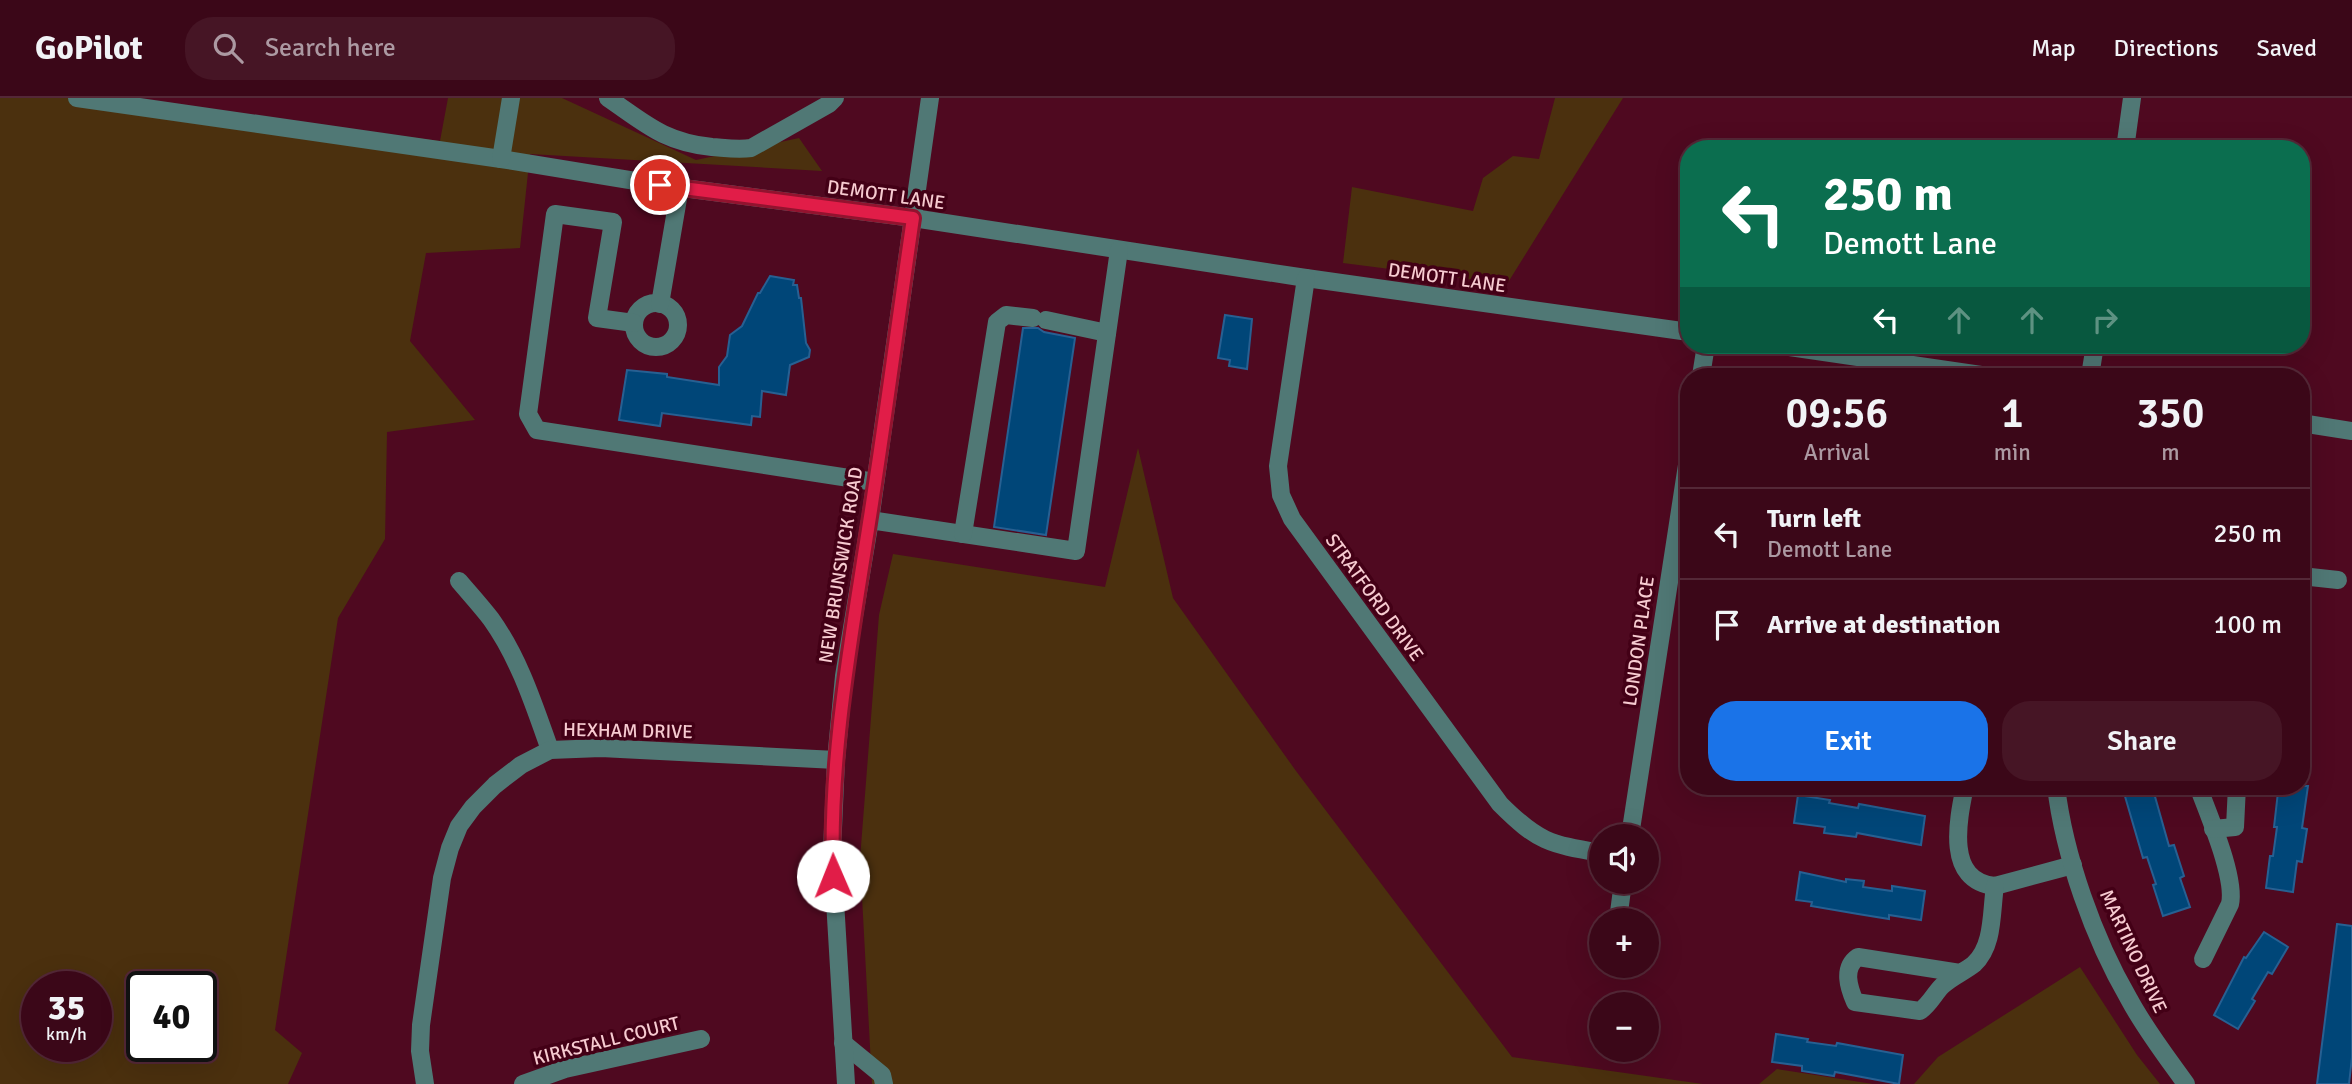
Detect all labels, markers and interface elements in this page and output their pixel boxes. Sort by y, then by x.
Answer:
search box [185,17,675,80]
text: GoPilot [35,28,143,69]
icon: search [209,29,247,67]
text: Search here [265,32,396,64]
text: Map [2031,33,2076,63]
text: Directions [2114,33,2219,63]
text: Saved [2257,33,2317,63]
pin [630,155,690,215]
text: 250 m [1823,164,1953,224]
icon: arrive [641,166,679,204]
icon: left [1708,168,1799,259]
street label: DEMOTT LANE [825,175,946,215]
text: Demott Lane [1823,224,1997,263]
street label: DEMOTT LANE [1386,258,1507,298]
icon: left [1867,301,1905,339]
icon: ahead [1940,301,1978,339]
icon: ahead [2013,301,2051,339]
icon: right [2086,301,2124,339]
text: 09:56 [1786,388,1888,439]
text: 1 [2001,388,2024,439]
text: 350 [2136,388,2204,439]
text: Arrival [1804,438,1870,467]
text: min [1994,438,2031,467]
text: m [2161,438,2180,467]
street label: NEW BRUNSWICK ROAD [814,465,868,665]
text: Turn left [1767,503,1861,535]
icon: left [1708,515,1746,553]
text: 250 m [2213,518,2282,550]
street label: STRATFORD DRIVE [1320,529,1429,666]
text: Demott Lane [1767,535,1892,564]
street label: LONDON PLACE [1618,575,1660,708]
icon: arrive [1708,606,1746,644]
text: Arrive at destination [1767,609,2000,641]
text: 100 m [2213,609,2282,641]
button: Exit [1708,701,1988,781]
button: Share [2002,701,2282,781]
street label: HEXHAM DRIVE [563,718,693,744]
map controls [1589,824,1659,1062]
button: sound [1589,824,1659,894]
position arrow [796,839,870,913]
street label: MARTINO DRIVE [2094,886,2172,1017]
button: + [1589,908,1659,978]
speed limit sign: 40 [126,971,217,1062]
text: 35 [48,986,85,1029]
button: − [1589,992,1659,1062]
street label: KIRKSTALL COURT [530,1011,683,1071]
text: km/h [46,1023,87,1045]

